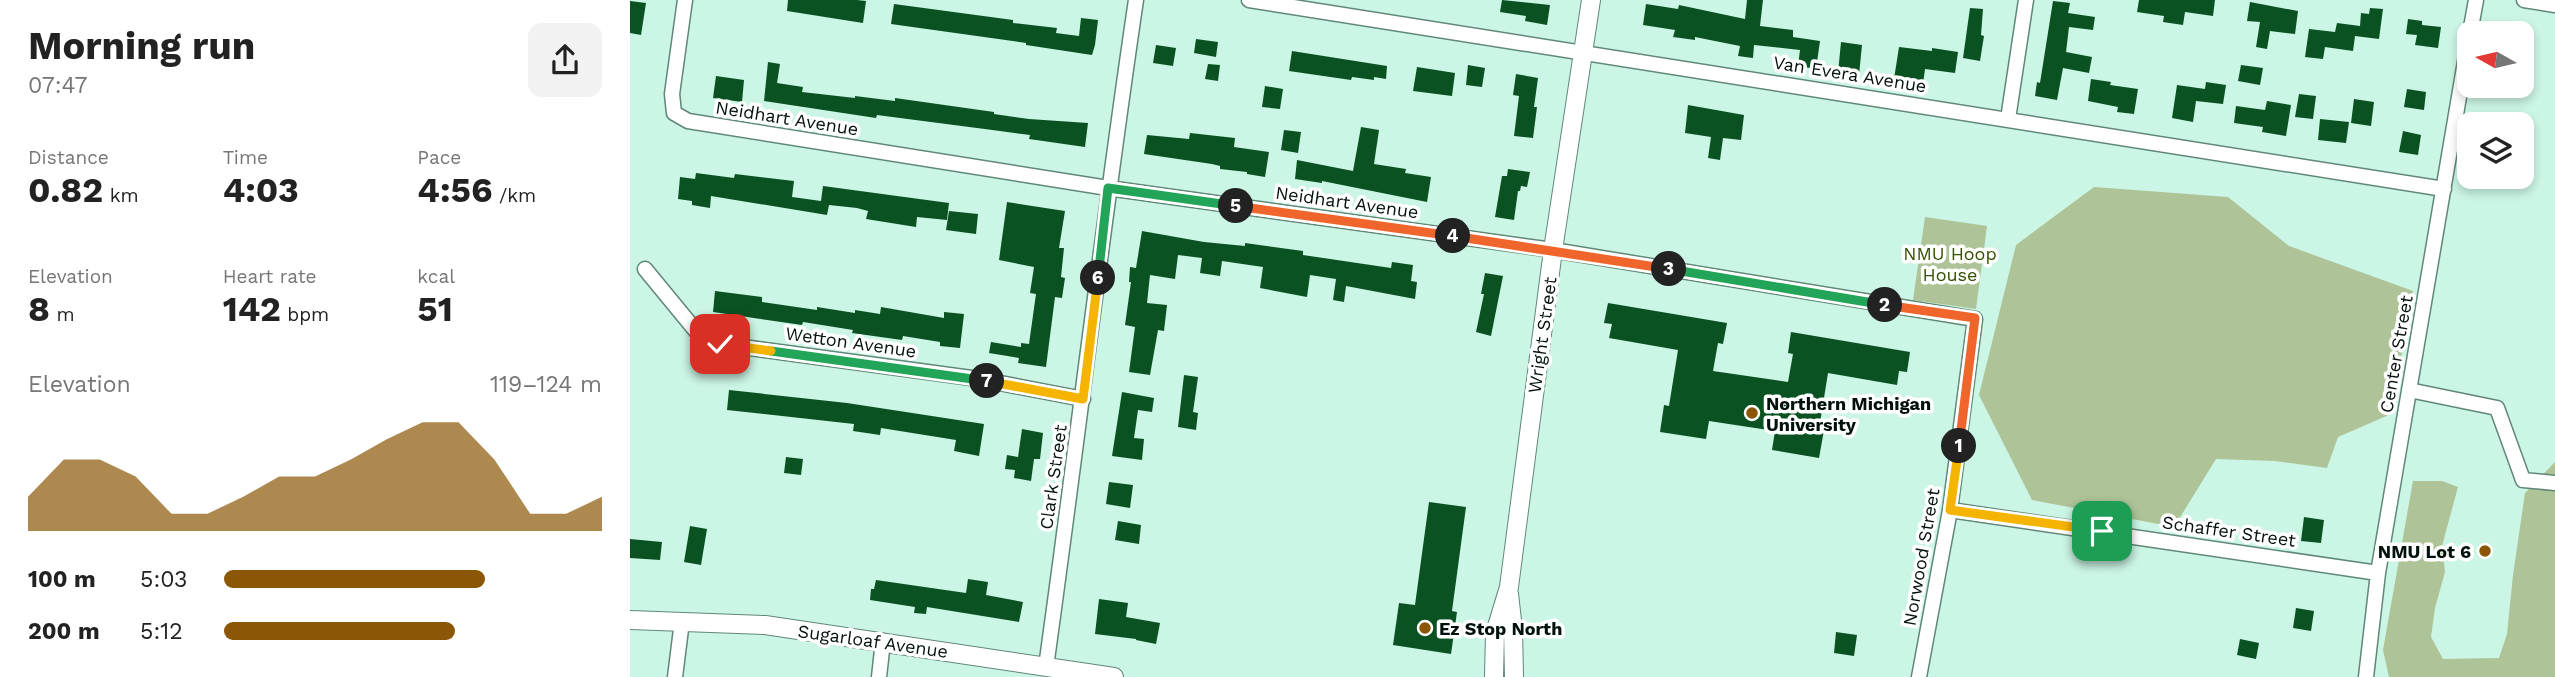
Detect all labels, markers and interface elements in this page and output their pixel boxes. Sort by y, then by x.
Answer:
north arrow [2457,21,2534,98]
map controls [2457,21,2534,189]
button: share [528,23,602,97]
text: Morning run [28,24,255,68]
street label: Van Evera Avenue [1772,52,1928,96]
text: 07:47 [28,72,87,99]
street label: Neidhart Avenue [714,96,860,140]
button: layers [2457,112,2534,189]
text: Distance [28,146,109,169]
text: Time [223,146,268,169]
text: Pace [417,146,461,169]
text: 0.82 [28,169,103,211]
text: 4:03 [223,169,299,211]
text: 4:56 [417,169,492,211]
street label: Neidhart Avenue [1274,182,1420,222]
text: km [103,184,139,207]
text: /km [492,184,536,207]
pin: 5 [1218,188,1254,224]
text: 5 [1230,194,1241,217]
pin: 4 [1436,218,1470,254]
text: 4 [1446,224,1459,247]
park label: NMU Hoop House [1903,243,1997,285]
pin: 3 [1651,252,1686,286]
text: 3 [1663,257,1674,280]
pin: 6 [1080,260,1116,296]
text: Elevation [28,265,113,288]
text: Heart rate [223,265,317,288]
text: kcal [417,265,455,288]
text: 6 [1092,266,1103,289]
street label: Wright Street [1523,275,1561,395]
text: 8 [28,288,50,330]
text: 142 [223,288,281,330]
text: 51 [417,288,453,330]
pin: 2 [1868,288,1902,322]
text: 2 [1879,293,1890,316]
street label: Center Street [2375,293,2417,414]
text: m [50,303,75,326]
text: bpm [281,303,329,326]
pin [690,314,750,374]
street label: Wetton Avenue [784,322,918,362]
icon: check [701,325,739,363]
pin: 7 [970,364,1004,398]
text: 7 [981,369,992,392]
text: Elevation [28,371,131,398]
text: 119–124 m [490,371,602,398]
place label: Northern Michigan University [1766,393,1931,435]
marker: Northern Michigan University [1744,405,1760,421]
street label: Clark Street [1035,423,1071,531]
pin: 1 [1942,428,1976,464]
text: 1 [1954,434,1963,457]
street label: Norwood Street [1899,486,1944,627]
pin [2072,501,2132,561]
street label: Schaffer Street [2161,511,2297,551]
icon: arrive [2083,512,2121,550]
place label: NMU Lot 6 [2378,541,2471,562]
marker: NMU Lot 6 [2477,543,2493,559]
text: 100 m [28,566,96,593]
text: 5:03 [140,566,187,593]
text: 200 m [28,618,100,645]
text: 5:12 [140,618,183,645]
place label: Ez Stop North [1439,618,1562,639]
street label: Sugarloaf Avenue [797,620,949,662]
marker: Ez Stop North [1417,620,1433,636]

